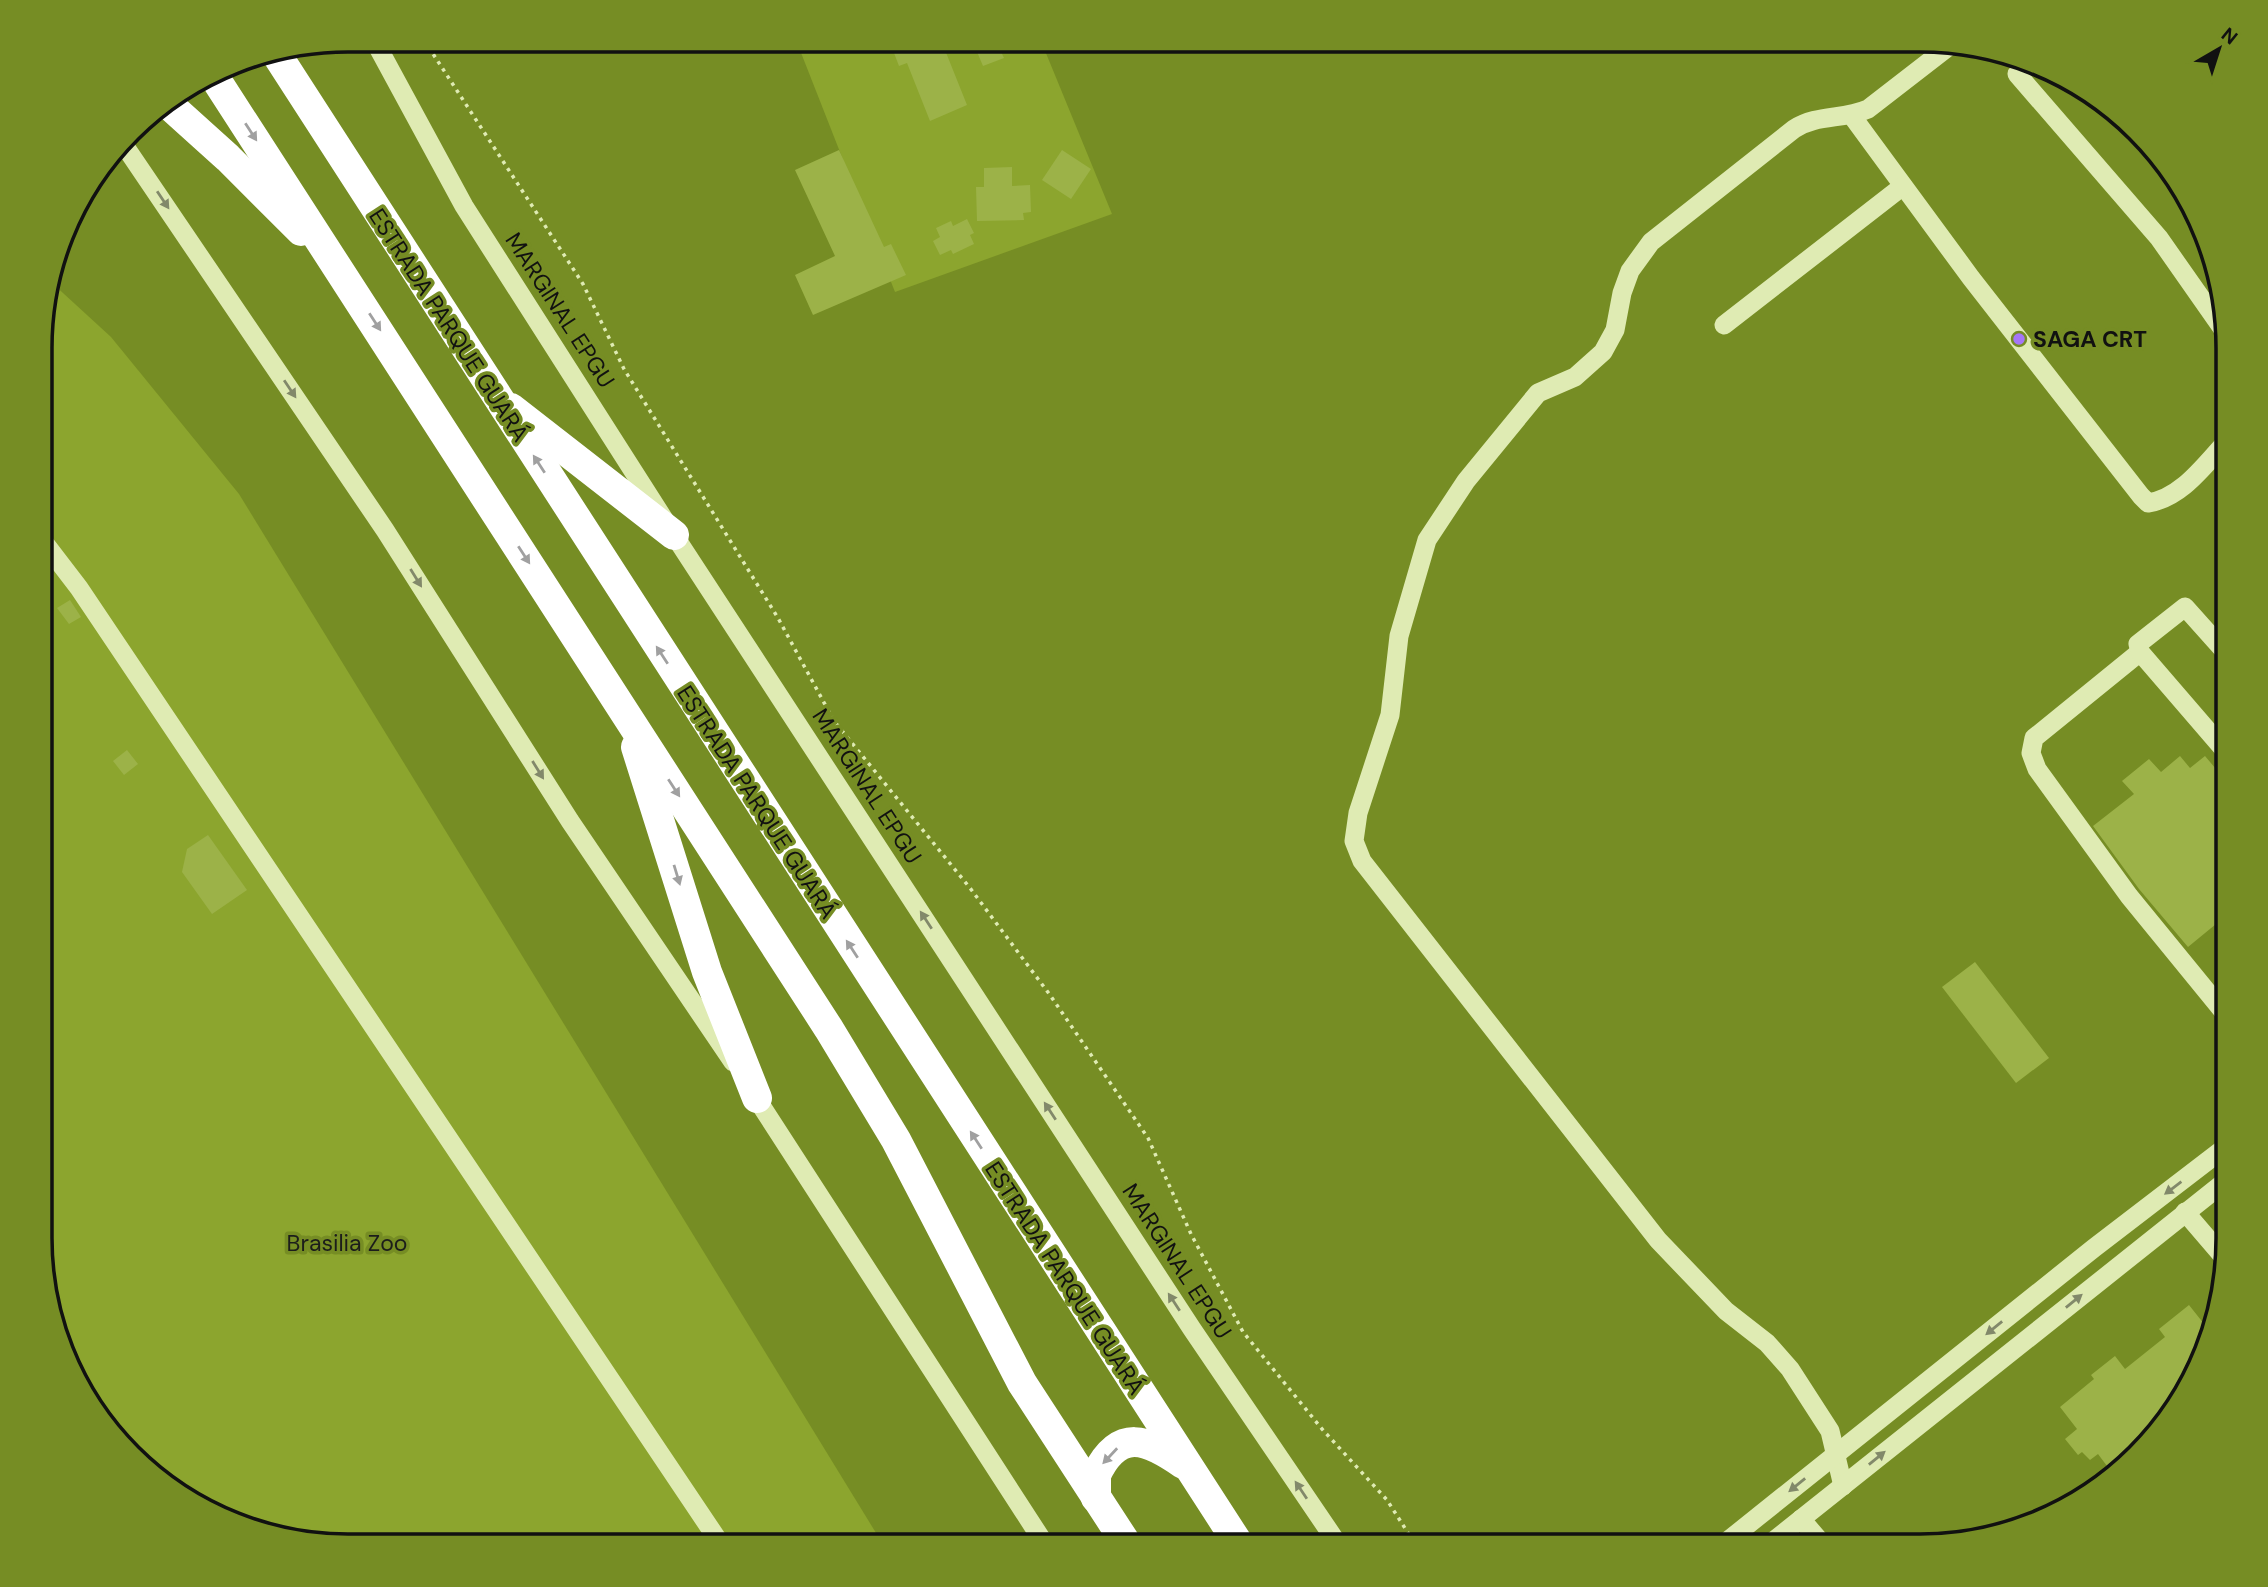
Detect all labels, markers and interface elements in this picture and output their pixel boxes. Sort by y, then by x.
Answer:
north arrow [2184,14,2254,84]
text: N [2216,22,2243,50]
one-way arrow [244,122,257,142]
one-way arrow [156,191,169,210]
street label: ESTRADA PARQUE GUARÁ [362,203,536,447]
street label: MARGINAL EPGU [499,227,621,393]
one-way arrow [369,312,382,332]
place label: SAGA CRT [2033,324,2147,354]
marker: SAGA CRT [2011,331,2027,347]
one-way arrow [284,379,297,399]
one-way arrow [532,455,545,474]
one-way arrow [518,545,531,565]
one-way arrow [410,569,423,588]
one-way arrow [656,646,669,665]
street label: ESTRADA PARQUE GUARÁ [670,680,844,924]
street label: MARGINAL EPGU [806,703,928,869]
one-way arrow [532,761,545,780]
one-way arrow [667,778,680,797]
one-way arrow [672,864,682,885]
one-way arrow [919,911,932,930]
one-way arrow [846,939,859,959]
one-way arrow [1043,1102,1057,1120]
one-way arrow [969,1131,983,1149]
street label: ESTRADA PARQUE GUARÁ [978,1156,1152,1400]
street label: MARGINAL EPGU [1116,1178,1238,1344]
one-way arrow [2164,1180,2182,1194]
park label: Brasilia Zoo [287,1228,407,1258]
one-way arrow [1168,1292,1181,1311]
one-way arrow [2065,1294,2083,1309]
one-way arrow [1985,1320,2002,1335]
one-way arrow [1102,1447,1118,1464]
one-way arrow [1868,1451,1886,1466]
one-way arrow [1788,1478,1806,1492]
one-way arrow [1295,1480,1308,1500]

